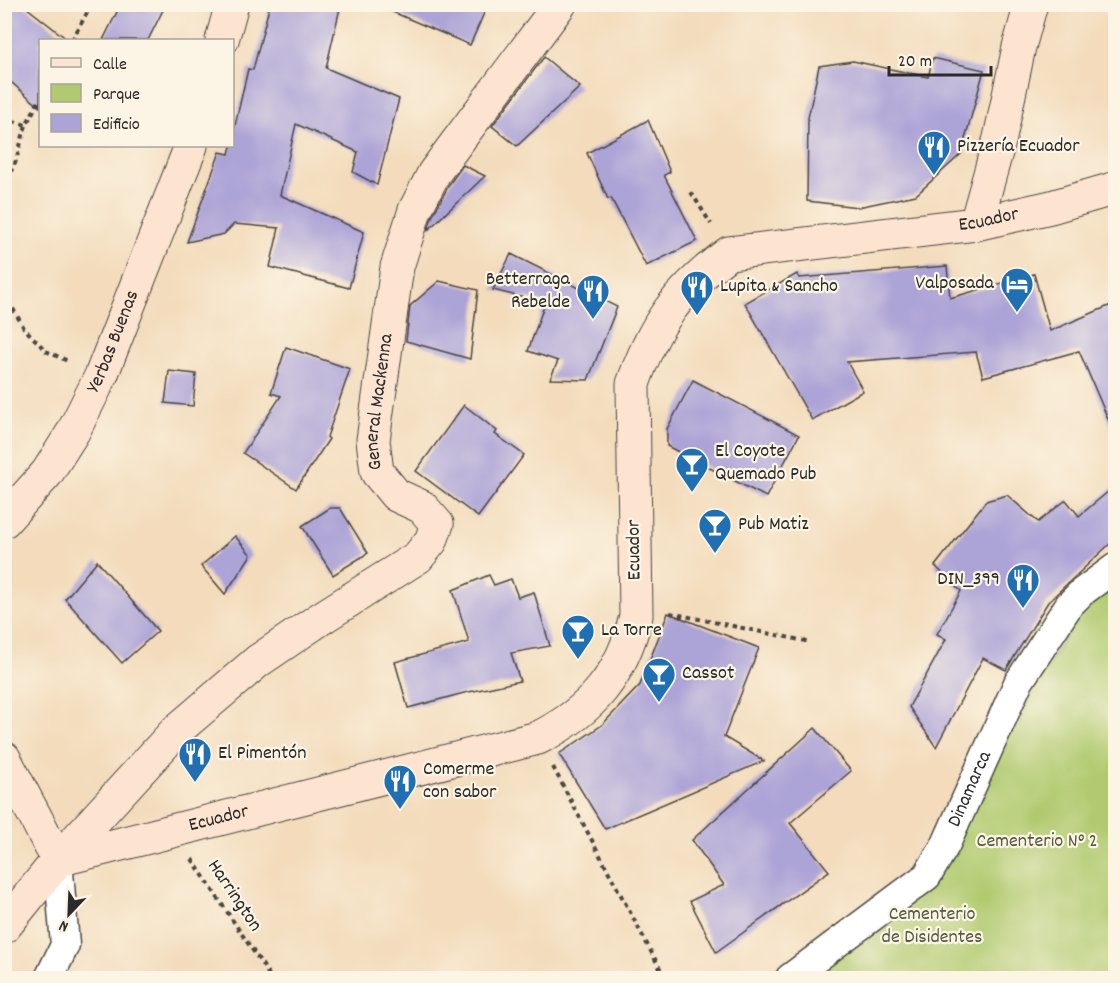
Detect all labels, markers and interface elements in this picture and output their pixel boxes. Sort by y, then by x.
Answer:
legend [39,39,234,147]
scale bar [889,39,991,77]
text: 20 m [898,50,932,75]
text: Calle [93,53,127,78]
text: Parque [93,83,140,108]
text: Edificio [93,113,140,138]
restaurant icon: Pizzería Ecuador [916,129,952,176]
place label: Pizzería Ecuador [957,133,1080,161]
street label: Ecuador [957,201,1022,240]
place label: Betterraga Rebelde [486,266,571,317]
hotel icon: Valposada [999,266,1035,313]
restaurant icon: Lupita & Sancho [679,269,715,316]
place label: Valposada [916,270,995,298]
restaurant icon: Betterraga Rebelde [575,273,611,320]
place label: Lupita & Sancho [720,273,838,301]
street label: Yerbas Buenas [80,286,147,398]
street label: General Mackenna [359,331,402,472]
place label: El Coyote Quemado Pub [715,438,816,489]
bar icon: El Coyote Quemado Pub [674,446,710,493]
bar icon: Pub Matiz [697,507,733,554]
place label: Pub Matiz [738,511,809,539]
street label: Ecuador [620,519,650,581]
restaurant icon: DIN_399 [1005,562,1041,609]
place label: DIN_399 [937,566,1000,594]
bar icon: La Torre [560,613,596,660]
place label: La Torre [601,617,662,645]
bar icon: Cassot [641,656,677,703]
place label: Cassot [682,660,734,688]
restaurant icon: El Pimentón [177,736,213,783]
place label: El Pimentón [218,740,306,768]
street label: Dinamarca [941,746,1000,832]
place label: Comerme con sabor [423,756,497,807]
restaurant icon: Comerme con sabor [382,763,418,810]
street label: Ecuador [186,798,252,840]
park label: Cementerio N° 2 [977,828,1097,856]
street label: Harrington [200,854,268,938]
north arrow [39,884,99,944]
park label: Cementerio de Disidentes [882,901,982,952]
text: N [56,913,72,938]

